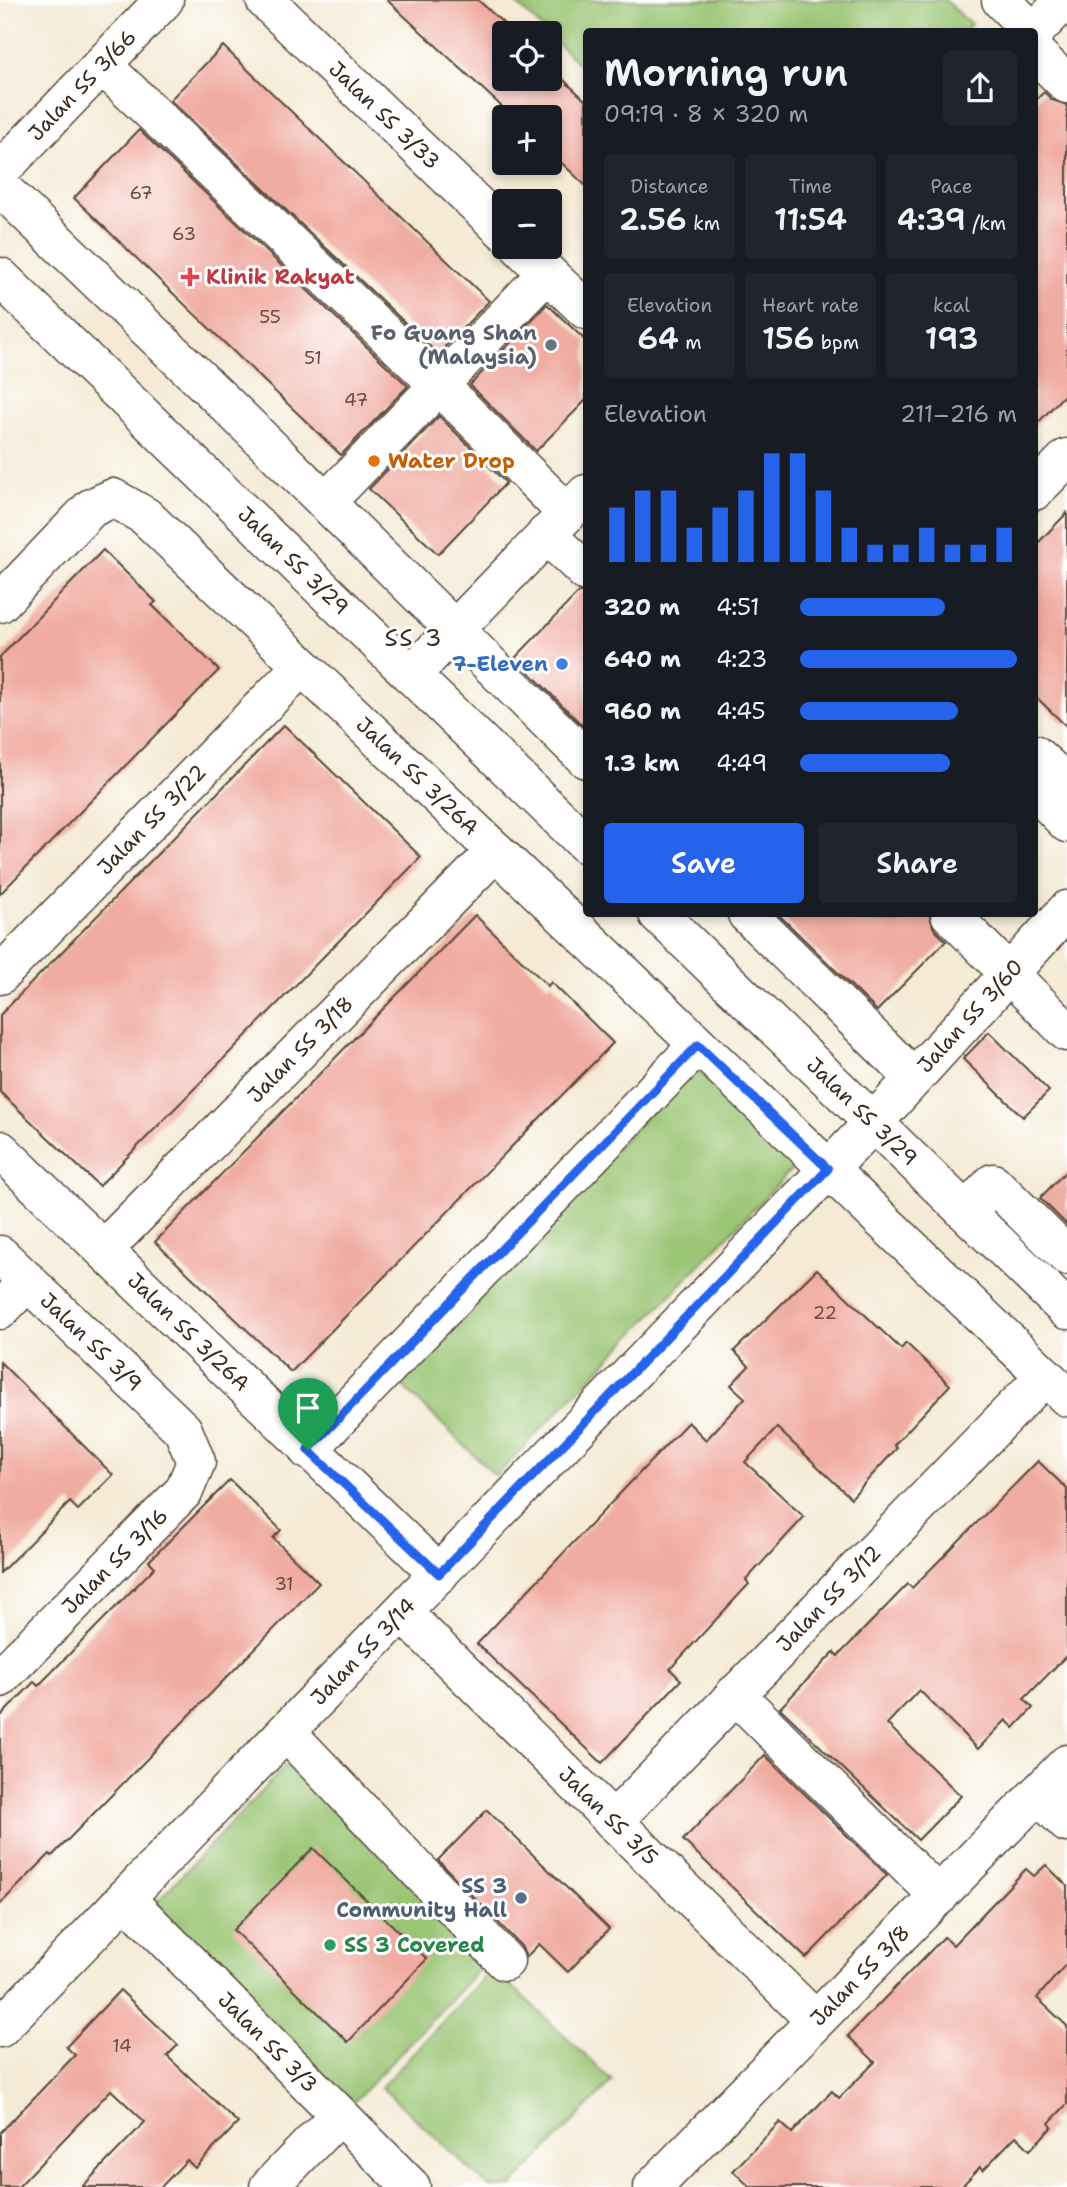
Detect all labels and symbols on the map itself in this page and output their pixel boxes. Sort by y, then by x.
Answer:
street label: Jalan SS 3/66 [22,23,143,147]
street label: Jalan SS 3/33 [323,55,446,176]
house number: 67 [129,181,153,205]
house number: 63 [172,222,196,246]
place label: Klinik Rakyat [206,263,355,291]
marker: Klinik Rakyat [180,267,200,287]
house number: 55 [259,305,281,329]
place label: Fo Guang Shan (Malaysia) [371,319,537,371]
marker: Fo Guang Shan (Malaysia) [543,337,559,353]
house number: 51 [304,346,322,370]
house number: 47 [344,388,368,412]
place label: Water Drop [388,447,515,475]
marker: Water Drop [366,453,382,469]
street label: Jalan SS 3/29 [232,500,355,621]
district label: SS 3 [384,622,444,654]
place label: 7-Eleven [452,650,548,678]
marker: 7-Eleven [554,656,570,672]
street label: Jalan SS 3/26A [350,711,485,841]
street label: Jalan SS 3/22 [91,758,212,881]
street label: Jalan SS 3/60 [911,953,1029,1079]
street label: Jalan SS 3/18 [242,990,359,1109]
street label: Jalan SS 3/29 [800,1051,924,1172]
street label: Jalan SS 3/26A [121,1267,256,1397]
street label: Jalan SS 3/9 [34,1287,148,1398]
house number: 22 [813,1301,837,1325]
pin [278,1378,338,1450]
street label: Jalan SS 3/16 [56,1502,174,1620]
street label: Jalan SS 3/12 [771,1539,887,1658]
house number: 31 [274,1572,294,1596]
street label: Jalan SS 3/14 [305,1592,421,1711]
street label: Jalan SS 3/5 [552,1760,664,1871]
place label: SS 3 Community Hall [336,1872,507,1924]
marker: SS 3 Community Hall [513,1890,529,1906]
street label: Jalan SS 3/8 [804,1919,916,2032]
place label: SS 3 Covered [344,1931,485,1959]
marker: SS 3 Covered [322,1937,338,1953]
street label: Jalan SS 3/3 [212,1986,324,2099]
house number: 14 [112,2034,132,2058]

